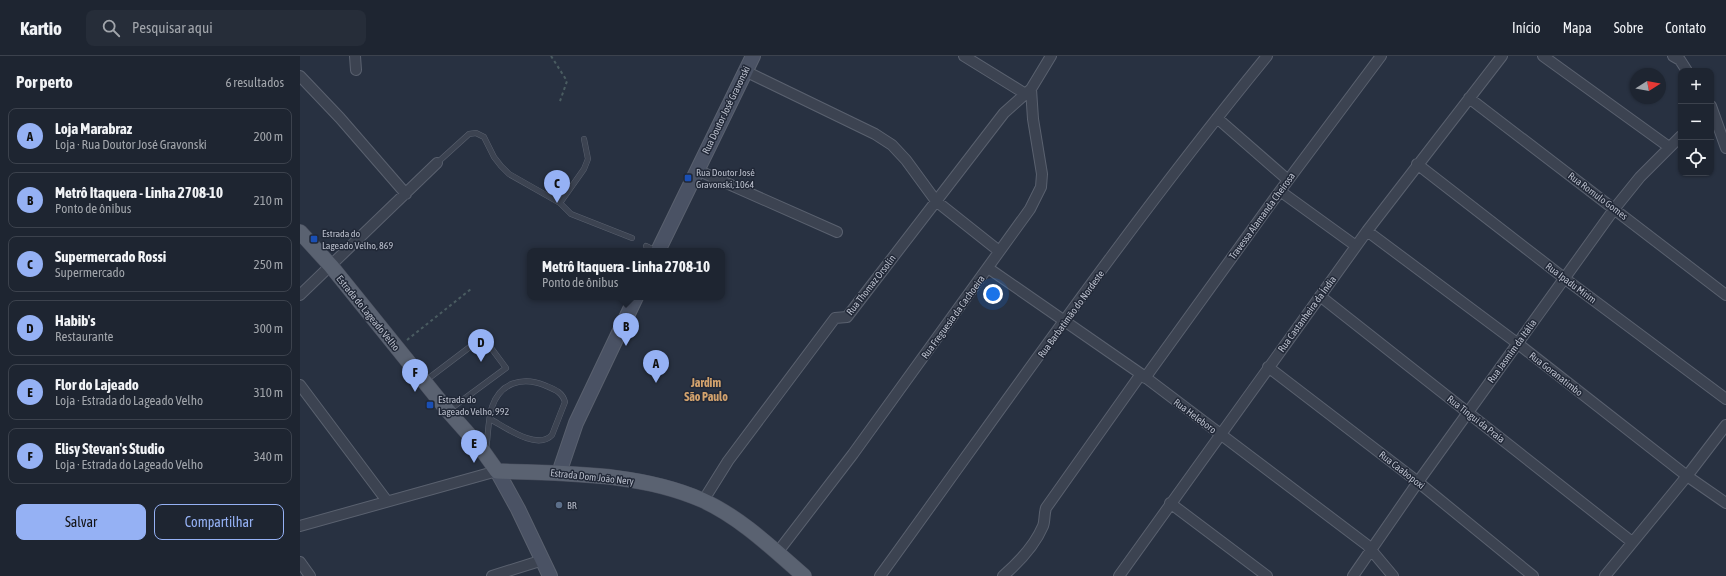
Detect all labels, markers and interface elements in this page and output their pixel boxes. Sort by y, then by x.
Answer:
search box [86,10,366,46]
text: Kartio [20,17,62,39]
icon: search [100,17,122,39]
text: Pesquisar aqui [132,19,213,36]
text: Início [1512,20,1541,36]
text: Mapa [1563,20,1592,36]
text: Sobre [1614,20,1643,36]
text: Contato [1665,20,1706,36]
street label: Rua Doutor José Gravonski [700,64,752,156]
north arrow [1630,68,1666,104]
map controls [1678,68,1714,176]
button: + [1678,68,1714,104]
text: Por perto [16,72,73,92]
text: 6 resultados [225,75,284,90]
button: − [1678,104,1714,140]
text: Loja Marabraz [55,120,132,137]
text: A [27,129,33,144]
text: 200 m [254,129,283,144]
text: Loja · Rua Doutor José Gravonski [55,137,207,152]
button: locate [1678,140,1714,176]
place label: Rua Doutor José Gravonski, 1064 [696,167,755,190]
pin: C [544,170,570,203]
street label: Travessa Alamanda Cheirosa [1227,170,1297,262]
street label: Rua Romulo Gomes [1566,170,1630,222]
marker: Rua Doutor José Gravonski, 1064 [683,173,693,183]
text: Metrô Itaquera - Linha 2708-10 [55,184,223,201]
text: B [27,193,33,208]
text: 210 m [254,193,283,208]
text: Ponto de ônibus [55,201,131,216]
place label: Estrada do Lageado Velho, 869 [322,228,394,251]
marker: Estrada do Lageado Velho, 869 [309,234,319,244]
text: Supermercado Rossi [55,248,166,265]
popup [527,248,725,300]
street label: Rua Thomaz Orsolin [844,253,898,317]
text: C [27,257,33,272]
text: 250 m [254,257,283,272]
text: Metrô Itaquera - Linha 2708-10 [542,258,710,275]
street label: Rua Ipadu Mirim [1544,260,1598,306]
text: Supermercado [55,265,125,280]
street label: Rua Barbatimão do Nordeste [1036,268,1107,360]
street label: Estrada do Lageado Velho [334,273,402,353]
street label: Rua Freguesia da Cachoeira [919,273,987,361]
street label: Rua Castanheira da Índia [1276,274,1338,354]
text: Ponto de ônibus [542,275,618,290]
your location [983,284,1003,304]
text: Habib's [55,312,96,329]
pin: B [613,313,639,346]
street label: Rua Jasmim da Itália [1485,317,1539,385]
text: D [26,321,34,336]
text: 300 m [254,321,283,336]
text: Restaurante [55,329,114,344]
pin: D [468,329,494,362]
pin: A [643,350,669,383]
street label: Rua Goranatimbo [1527,350,1585,398]
pin: F [402,359,428,392]
text: Flor do Lajeado [55,376,139,393]
district label: Jardim São Paulo [684,376,728,404]
text: E [27,385,33,400]
text: 310 m [254,385,283,400]
text: Loja · Estrada do Lageado Velho [55,393,203,408]
street label: Rua Tingui da Praia [1445,393,1507,445]
place label: Estrada do Lageado Velho, 992 [438,394,510,417]
street label: Rua Heleboro [1172,396,1219,436]
marker: Estrada do Lageado Velho, 992 [425,400,435,410]
pin: E [461,430,487,463]
text: Elisy Stevan's Studio [55,440,165,457]
text: F [27,449,33,464]
text: 340 m [254,449,283,464]
street label: Rua Caabopoxi [1377,449,1427,491]
text: Loja · Estrada do Lageado Velho [55,457,203,472]
street label: Estrada Dom João Nery [550,467,634,487]
marker: BR [554,500,564,510]
place label: BR [567,500,577,511]
button: Salvar [16,504,146,540]
button: Compartilhar [154,504,284,540]

